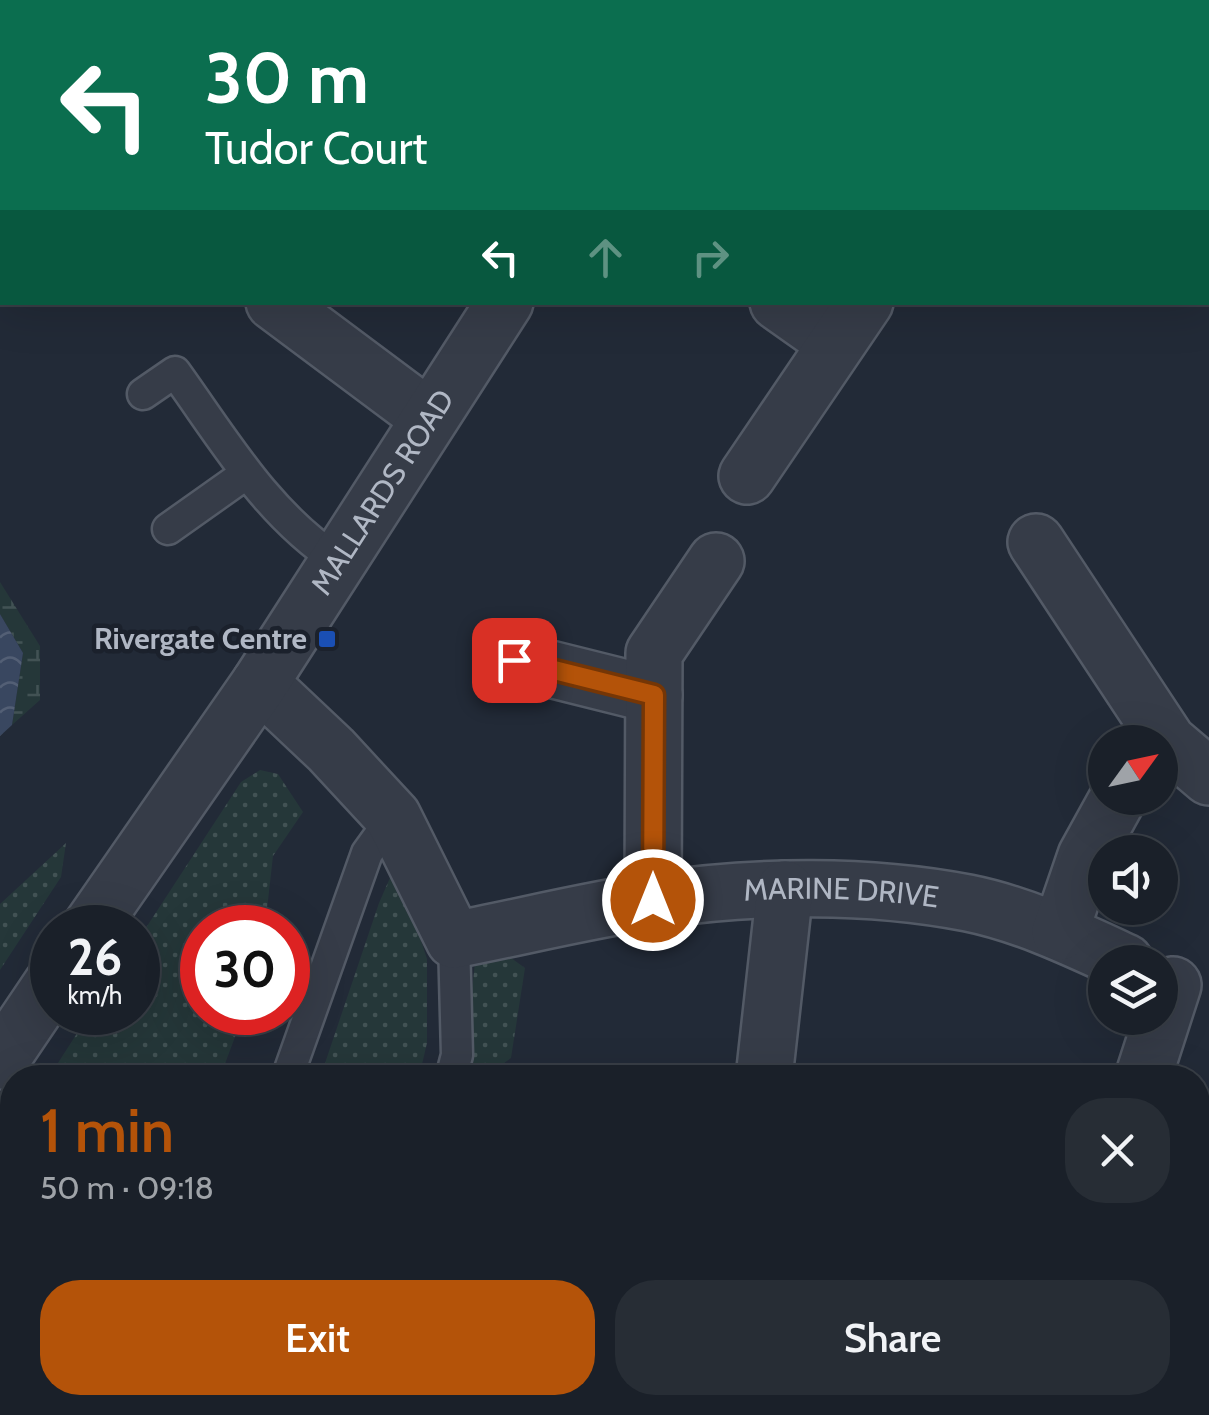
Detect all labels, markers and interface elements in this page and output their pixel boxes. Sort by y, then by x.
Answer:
text: 30 m [205,35,369,121]
icon: left [40,40,170,170]
text: Tudor Court [205,121,428,175]
icon: left [473,230,528,285]
icon: ahead [578,230,633,285]
icon: right [683,230,738,285]
street label: MALLARDS ROAD [303,382,462,602]
pin [472,618,557,703]
place label: Rivergate Centre [94,620,307,657]
marker: Rivergate Centre [316,628,338,650]
icon: arrive [487,633,542,688]
north arrow [1088,725,1178,815]
map controls [1088,725,1178,1035]
button: sound [1088,835,1178,925]
position arrow [601,848,705,952]
street label: MARINE DRIVE [743,870,941,916]
speed limit sign: 30 [180,905,310,1035]
text: 26 [68,927,122,988]
button: layers [1088,945,1178,1035]
text: km/h [68,980,122,1010]
text: 1 min [40,1094,174,1167]
button: close [1065,1098,1170,1203]
text: 50 m · 09:18 [40,1168,214,1207]
button: Exit [40,1280,595,1395]
button: Share [615,1280,1170,1395]

